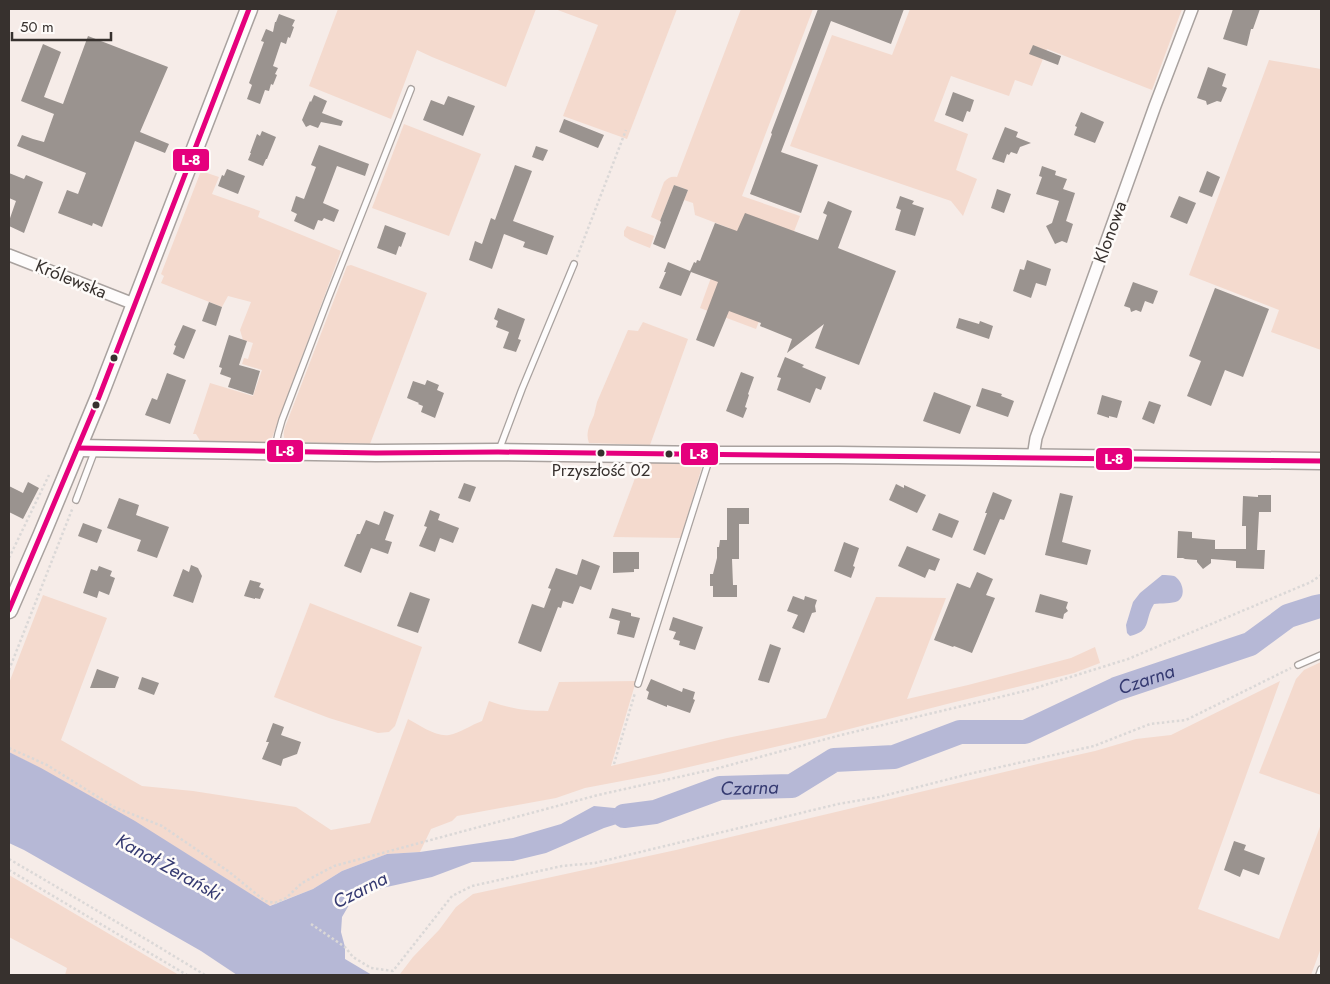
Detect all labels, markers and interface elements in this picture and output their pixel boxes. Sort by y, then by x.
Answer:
scale bar [12,10,111,42]
text: 50 m [20,16,54,38]
line badge: L-8 [172,148,210,172]
text: L-8 [181,150,201,170]
street label: Klonowa [1087,197,1133,267]
street label: Królewska [31,253,111,305]
unlabelled marker [109,353,119,363]
unlabelled marker [91,400,101,410]
line badge: L-8 [266,439,304,463]
text: L-8 [275,441,295,461]
line badge: L-8 [680,442,719,466]
text: L-8 [689,444,709,464]
line badge: L-8 [1095,447,1133,471]
marker: Przyszłość 02 [596,448,606,458]
unlabelled marker [664,449,674,459]
text: L-8 [1104,449,1124,469]
place label: Przyszłość 02 [552,458,650,482]
water label: Czarna [1114,657,1178,701]
water label: Czarna [720,773,779,801]
water label: Kanał Żerański [111,827,228,908]
water label: Czarna [328,865,392,915]

